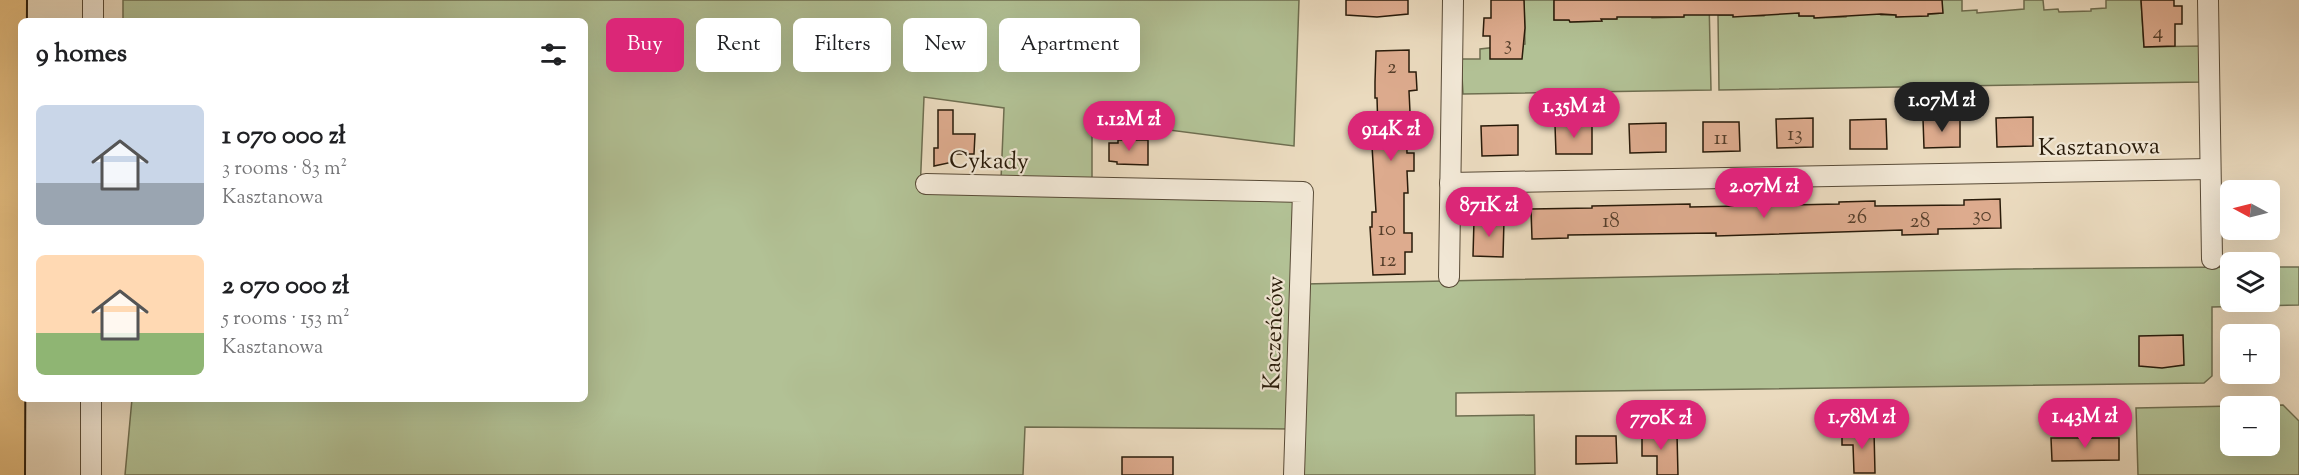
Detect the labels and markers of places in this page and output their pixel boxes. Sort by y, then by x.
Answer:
pin: 1.07M zł [1880,82,2004,133]
pin: 1.35M zł [1512,88,1636,139]
pin: 1.12M zł [1067,101,1191,152]
pin: 914K zł [1336,111,1446,162]
pin: 2.07M zł [1702,168,1826,219]
pin: 871K zł [1434,187,1544,238]
pin: 1.43M zł [2023,398,2147,449]
pin: 1.78M zł [1800,399,1924,450]
pin: 770K zł [1606,400,1716,451]

